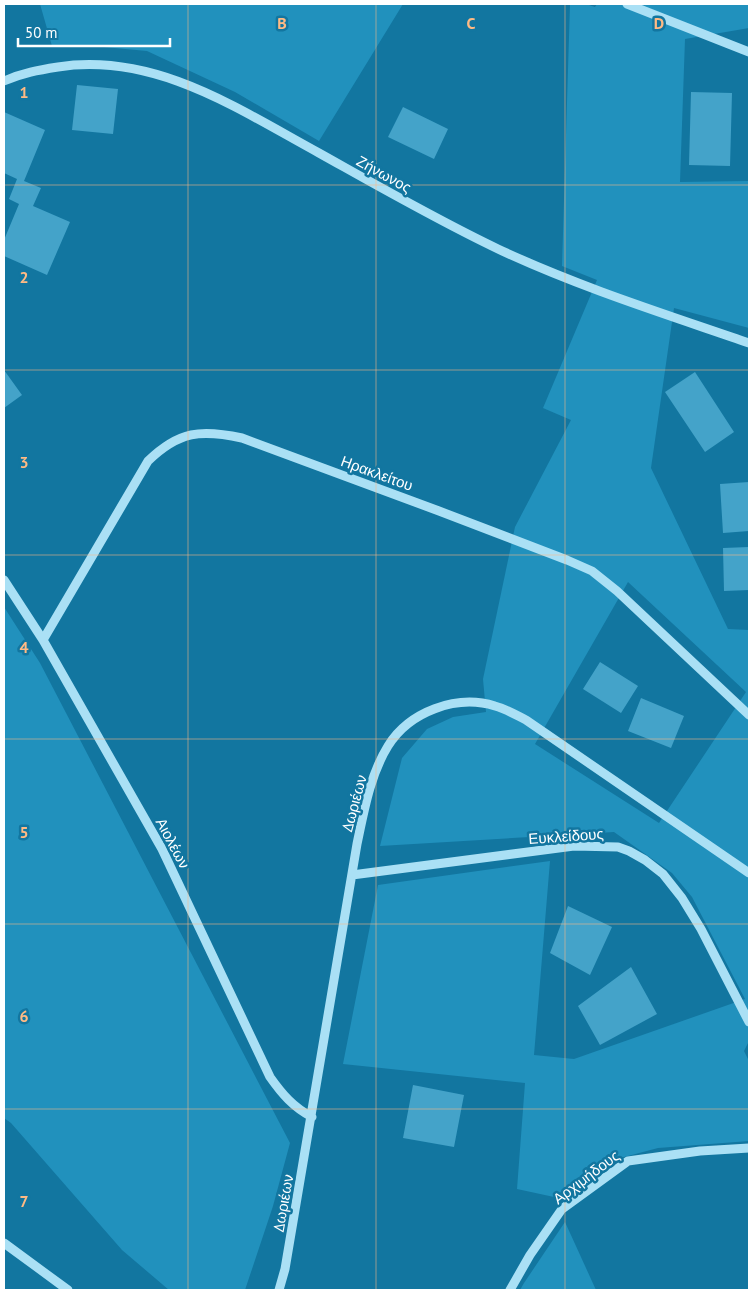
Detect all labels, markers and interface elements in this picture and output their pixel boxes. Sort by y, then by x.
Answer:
text: B [277,13,287,33]
text: C [467,13,476,33]
text: D [654,13,664,33]
scale bar [18,15,170,47]
text: 50 m [25,23,58,42]
text: 1 [19,82,29,102]
street label: Ζήνωνος [353,151,415,197]
text: 2 [19,267,29,287]
street label: Ηρακλείτου [338,451,416,495]
text: 3 [19,452,29,472]
text: 4 [19,637,29,657]
street label: Δωριέων [337,773,371,833]
street label: Αιολέων [152,814,194,872]
text: 5 [19,822,29,842]
street label: Ευκλείδους [528,824,604,848]
text: 6 [19,1006,29,1026]
street label: Αρχιμήδους [549,1146,623,1208]
street label: Δωριέων [269,1173,297,1233]
text: 7 [19,1191,29,1211]

